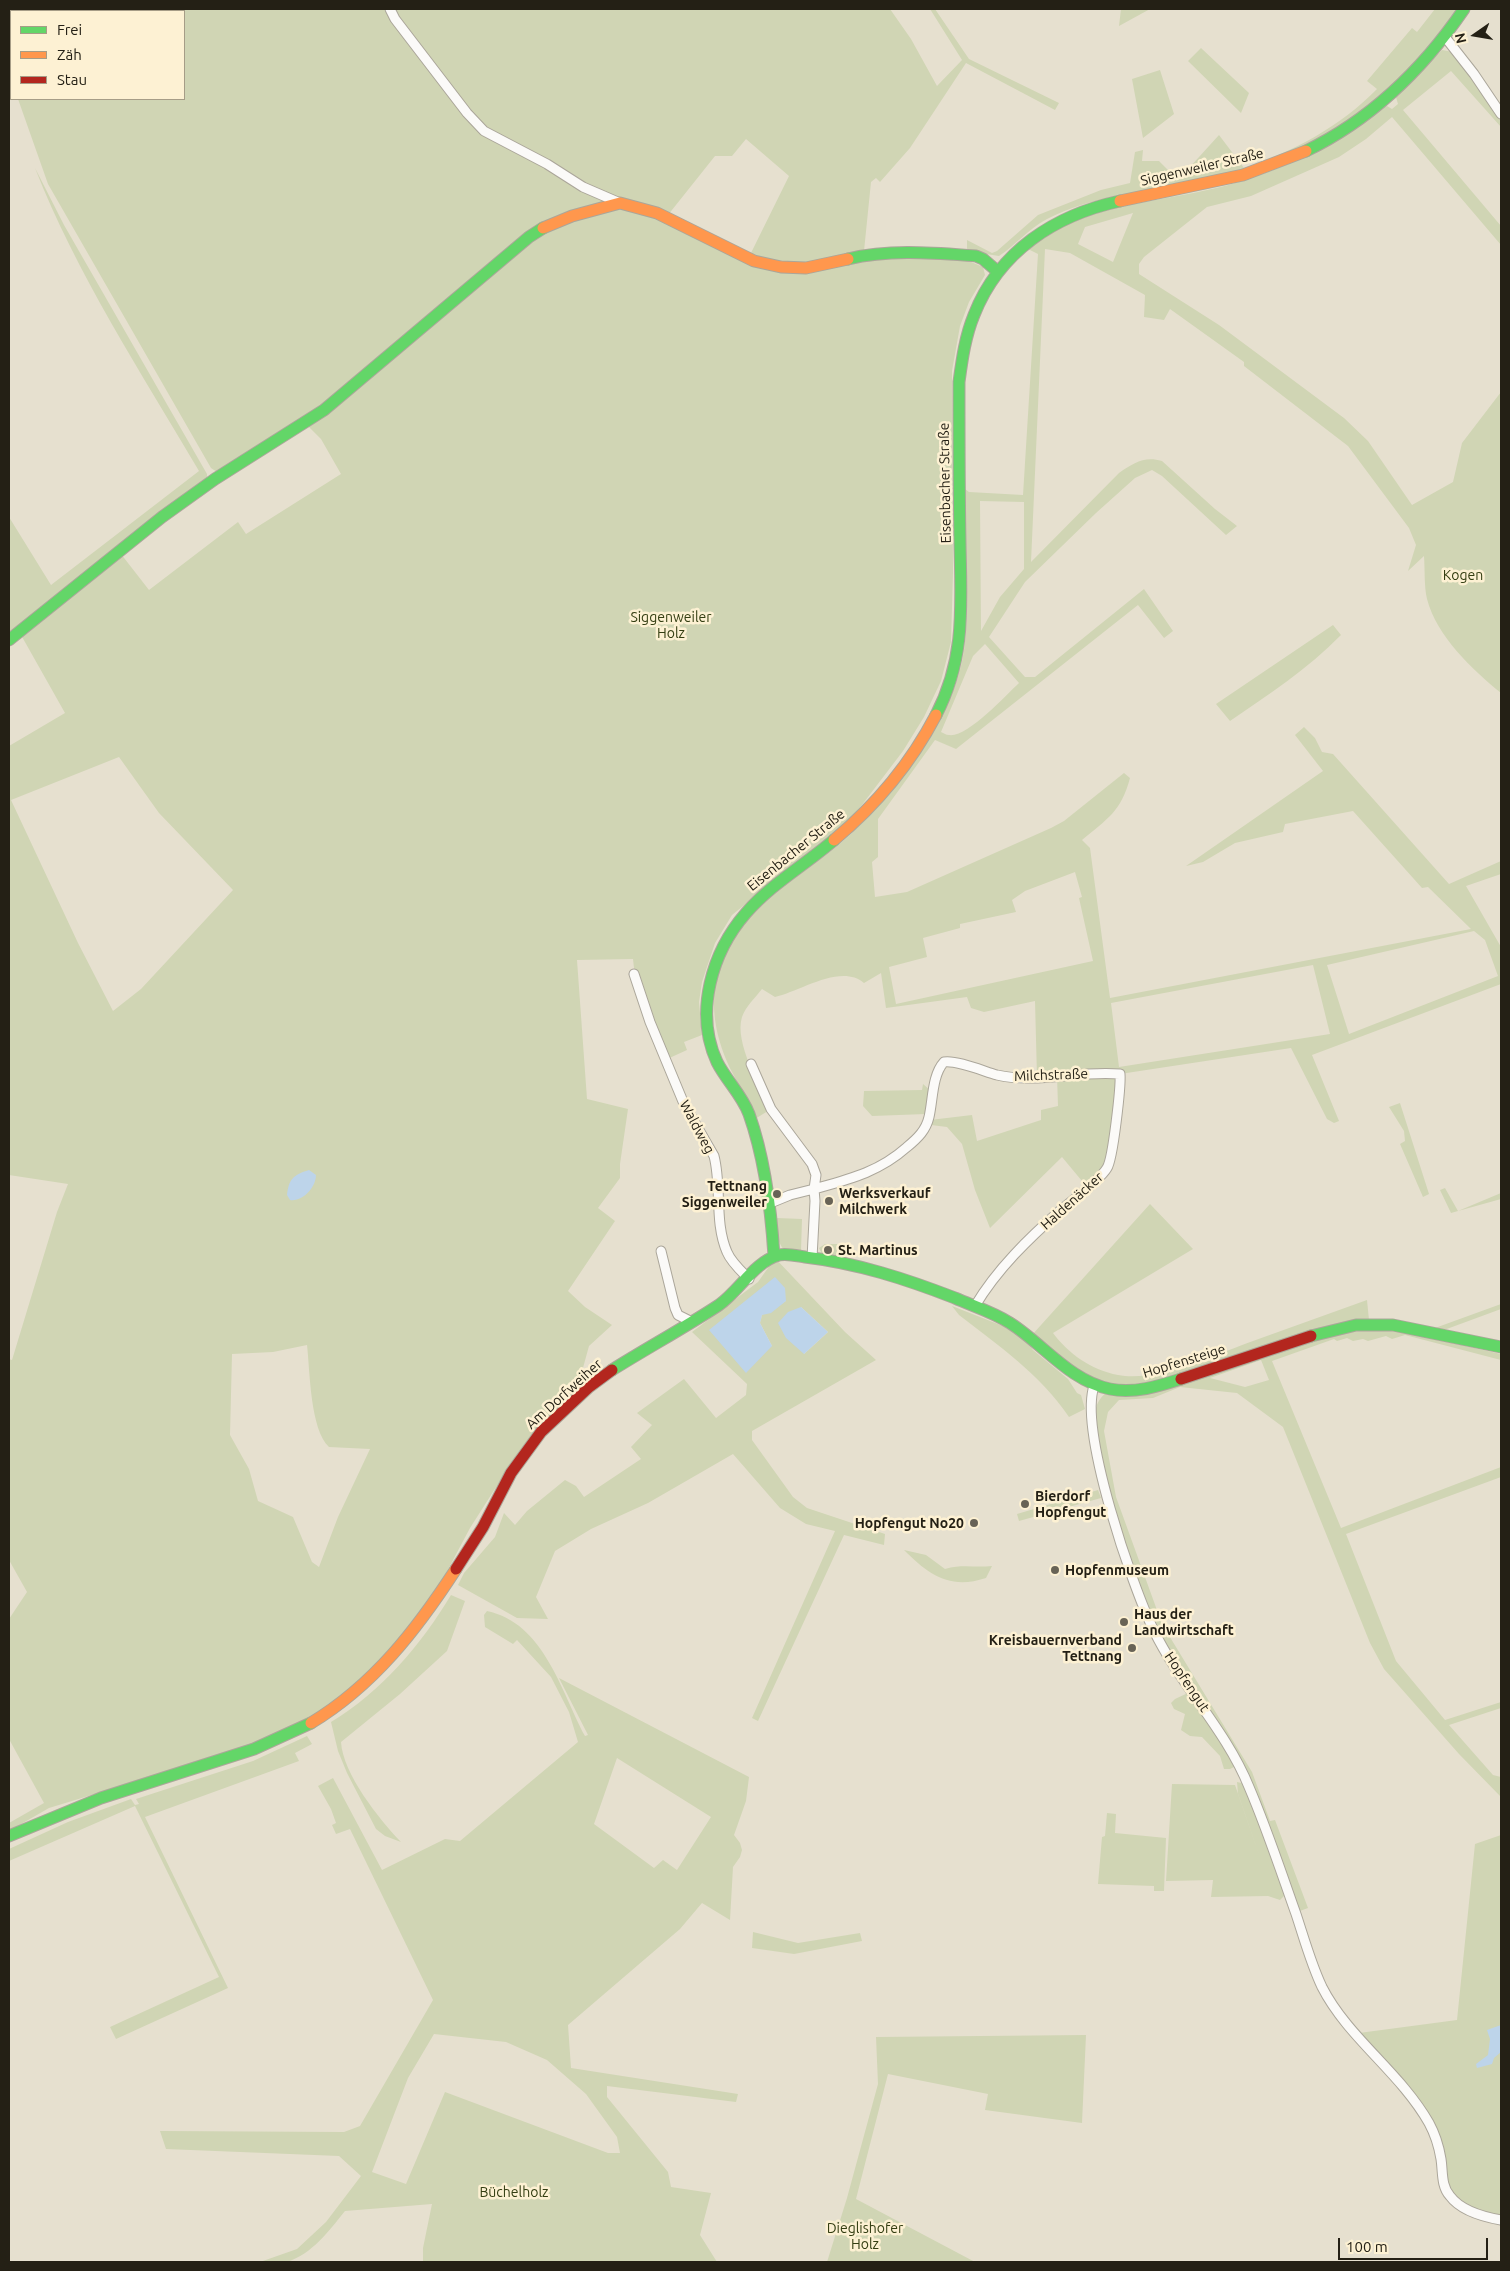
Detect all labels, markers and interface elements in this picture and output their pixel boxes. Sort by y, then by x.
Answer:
legend [10,10,185,100]
north arrow [1450,10,1500,60]
text: Frei [57,21,82,38]
text: N [1451,31,1469,45]
text: Zäh [57,46,82,63]
text: Stau [57,71,87,88]
street label: Siggenweiler Straße [1139,145,1265,189]
street label: Eisenbacher Straße [936,423,954,543]
park label: Kogen [1443,567,1483,583]
park label: Siggenweiler Holz [630,609,712,642]
street label: Eisenbacher Straße [744,805,848,895]
street label: Milchstraße [1014,1065,1088,1085]
street label: Waldweg [676,1097,718,1157]
street label: Haldenäcker [1037,1169,1107,1233]
place label: Tettnang Siggenweiler [682,1178,767,1210]
place label: Werksverkauf Milchwerk [839,1185,931,1218]
marker: Tettnang Siggenweiler [771,1188,783,1200]
marker: Werksverkauf Milchwerk [823,1195,835,1207]
place label: St. Martinus [838,1242,918,1258]
marker: St. Martinus [822,1244,834,1256]
street label: Hopfensteige [1141,1340,1227,1382]
street label: Am Dorfweiher [523,1356,605,1432]
place label: Bierdorf Hopfengut [1035,1488,1106,1520]
marker: Bierdorf Hopfengut [1019,1498,1031,1510]
place label: Hopfengut No20 [855,1515,964,1531]
marker: Hopfengut No20 [968,1517,980,1529]
place label: Hopfenmuseum [1065,1562,1169,1578]
marker: Hopfenmuseum [1049,1564,1061,1576]
place label: Haus der Landwirtschaft [1134,1606,1234,1638]
marker: Haus der Landwirtschaft [1118,1616,1130,1628]
place label: Kreisbauernverband Tettnang [989,1632,1122,1664]
marker: Kreisbauernverband Tettnang [1126,1642,1138,1654]
street label: Hopfengut [1161,1649,1213,1715]
park label: Büchelholz [479,2184,549,2200]
park label: Dieglishofer Holz [827,2220,903,2252]
scale bar [1340,2228,1490,2260]
text: 100 m [1346,2238,1388,2255]

